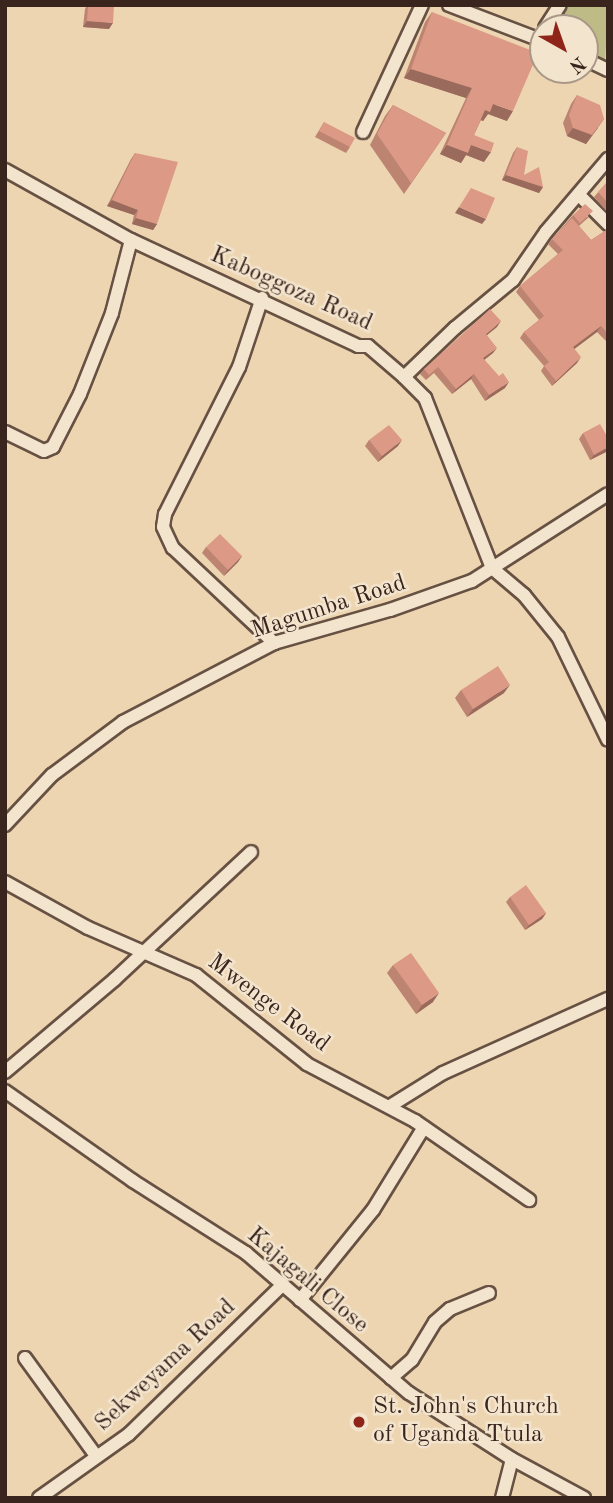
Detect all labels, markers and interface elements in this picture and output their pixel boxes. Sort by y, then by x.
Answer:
north arrow [529,14,599,84]
text: N [565,52,588,76]
street label: Kaboggoza Road [205,241,377,339]
street label: Magumba Road [248,569,410,647]
street label: Mwenge Road [201,949,335,1059]
street label: Kajagali Close [240,1222,374,1340]
street label: Sekweyama Road [90,1293,242,1439]
place label: St. John's Church of Uganda Ttula [373,1394,559,1450]
marker: St. John's Church of Uganda Ttula [351,1414,367,1430]

